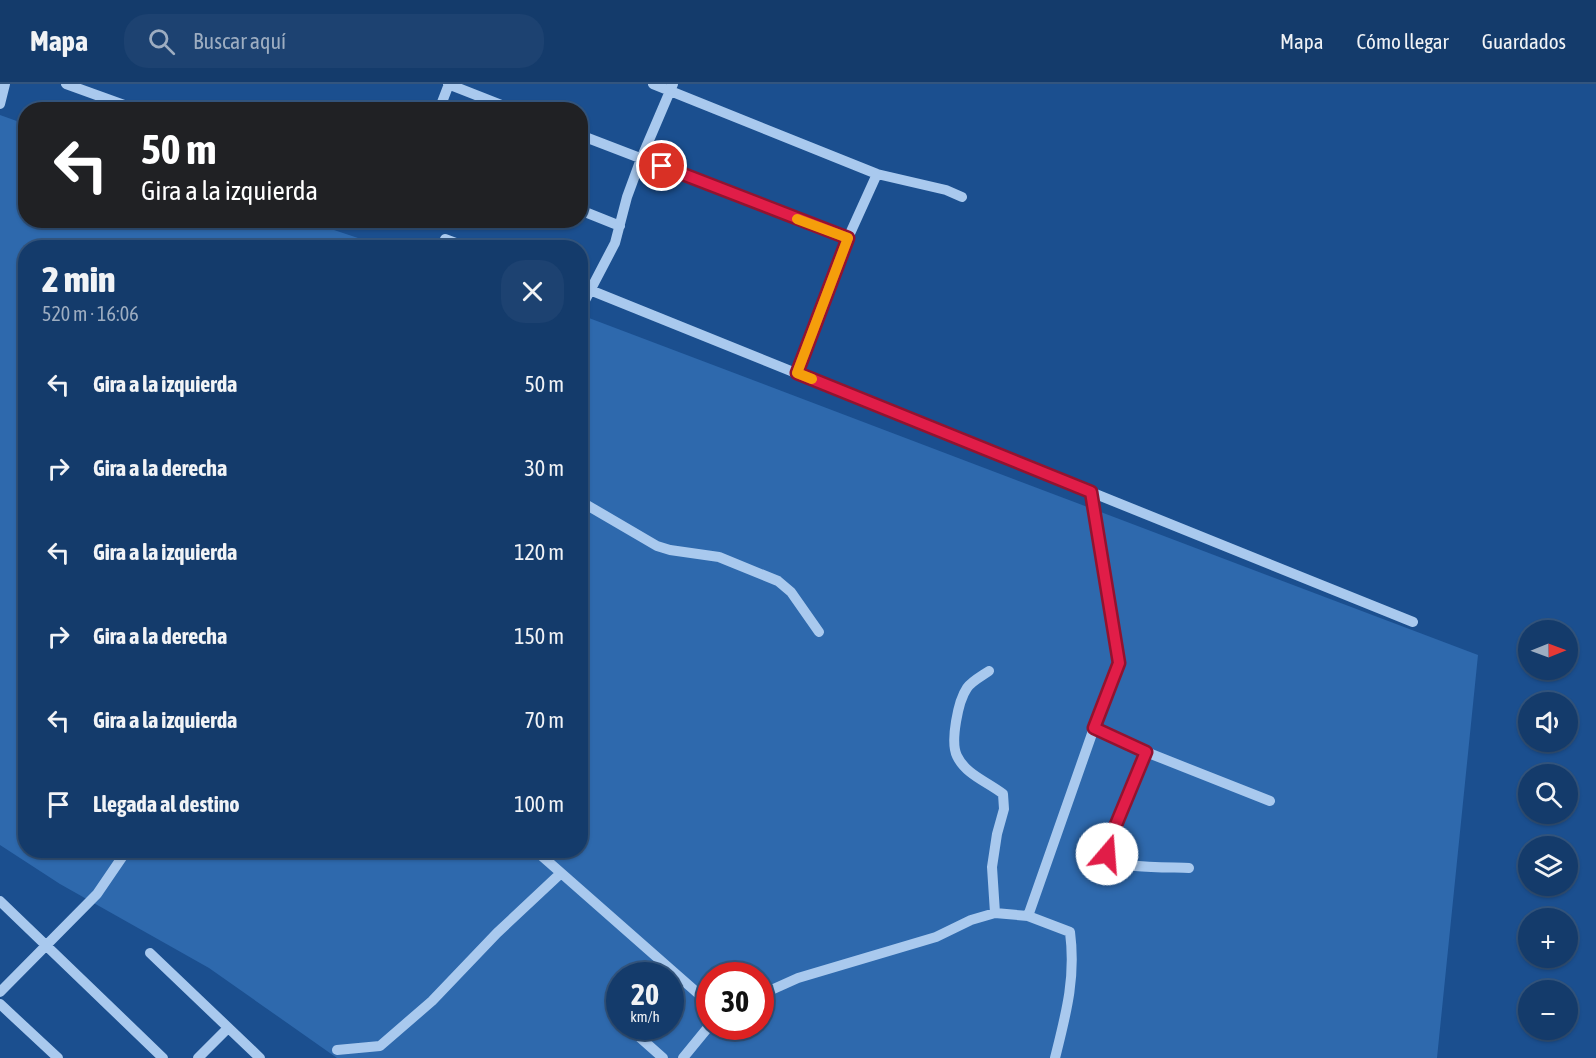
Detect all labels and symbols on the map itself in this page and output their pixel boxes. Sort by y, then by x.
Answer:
pin [636,140,687,191]
north arrow [1518,620,1578,680]
position arrow [1075,822,1139,886]
speed limit sign: 30 [696,962,774,1040]

